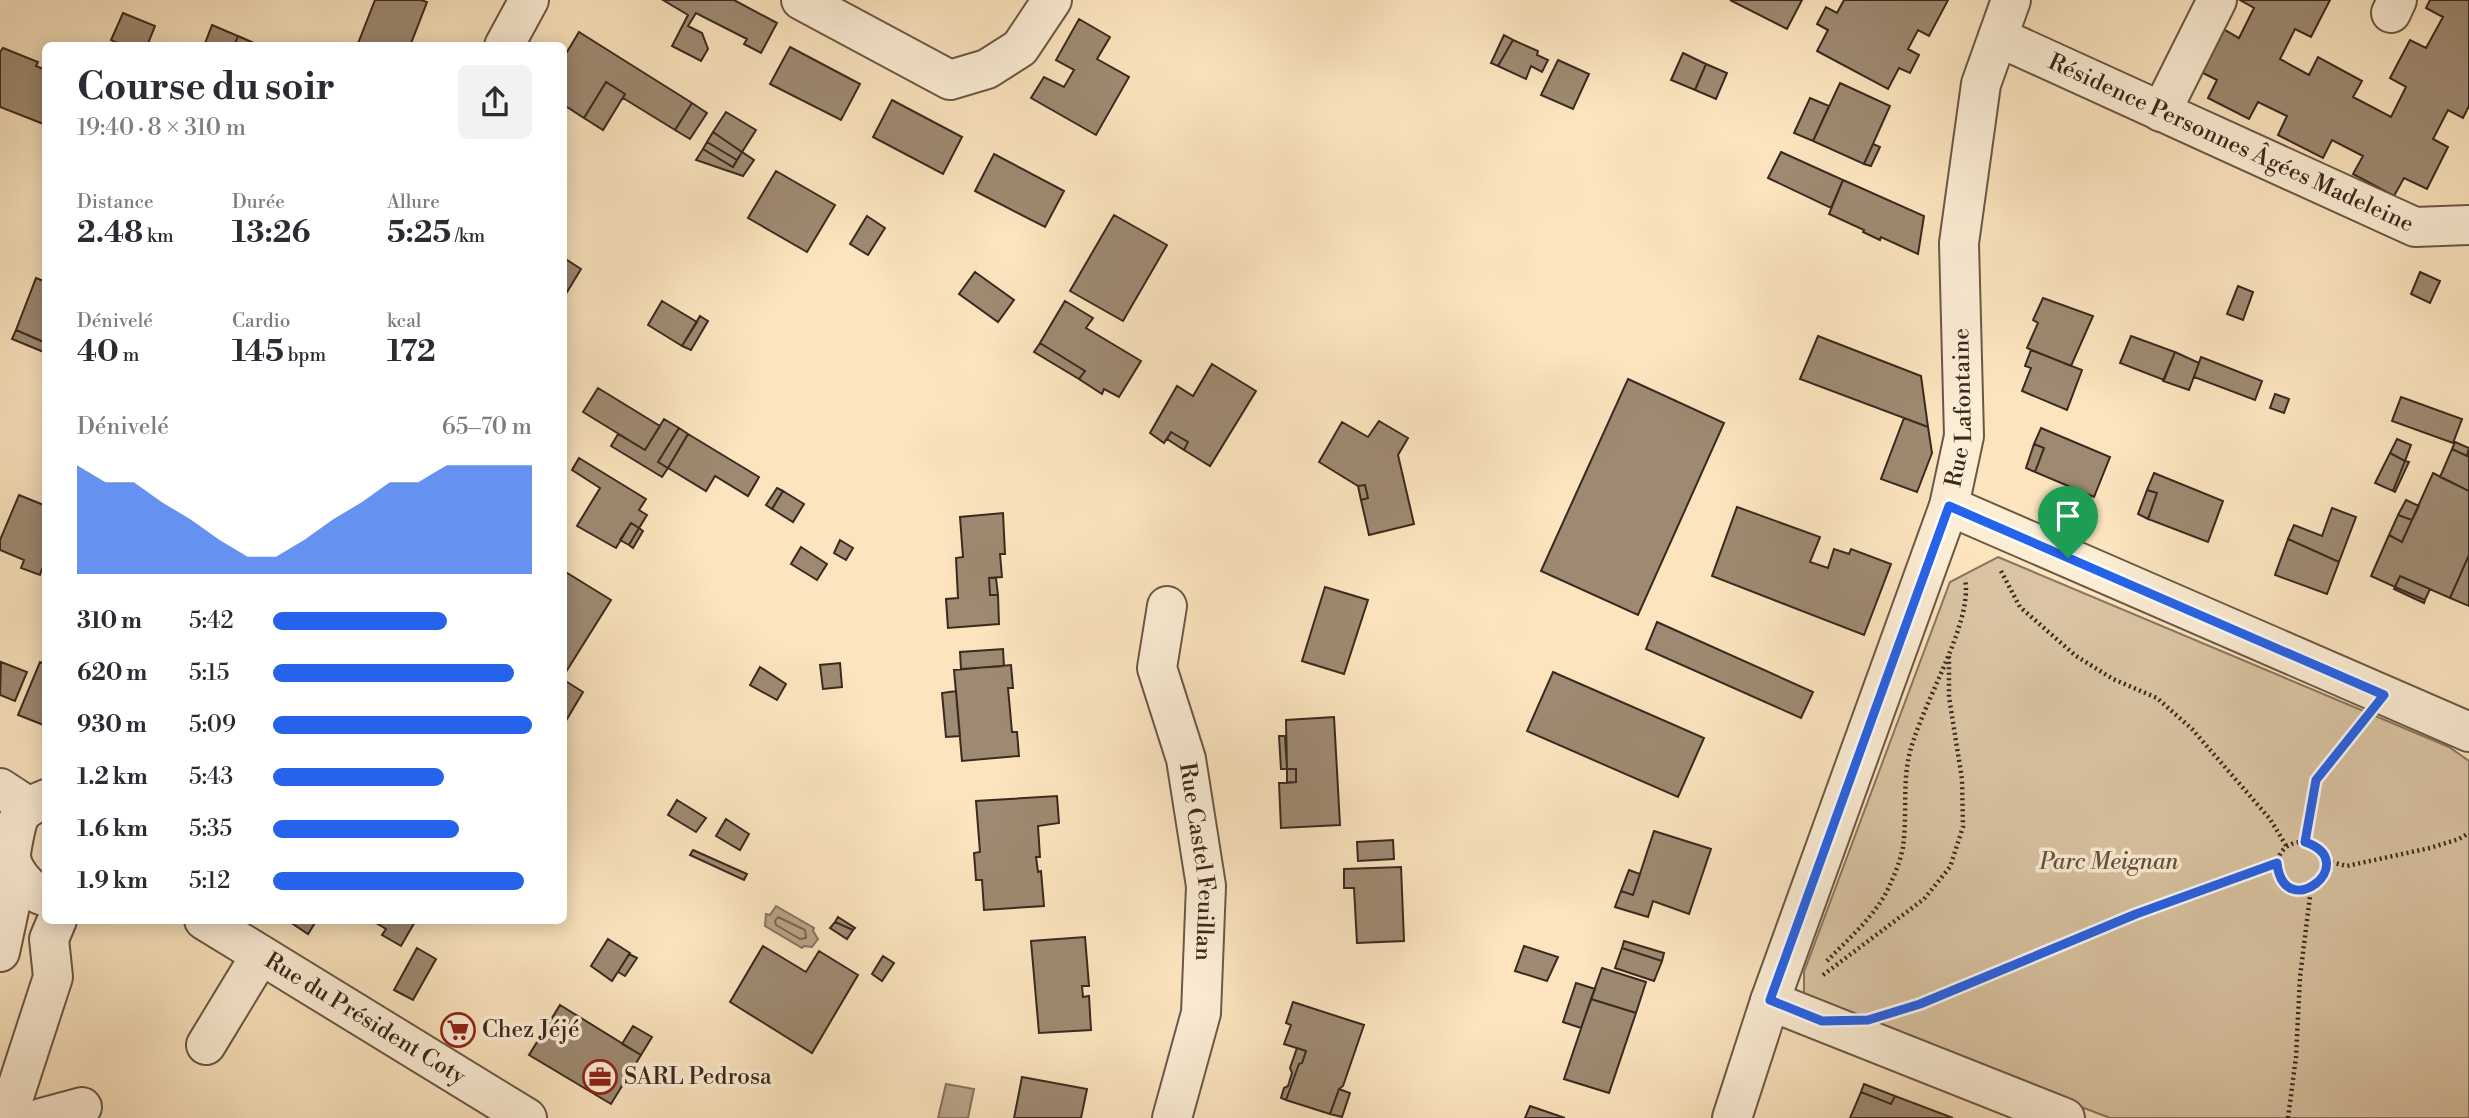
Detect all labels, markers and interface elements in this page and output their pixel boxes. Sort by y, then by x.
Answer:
street label: Résidence Personnes Âgées Madeleine [2044,48,2418,238]
text: Course du soir [77,64,335,111]
button: share [458,65,532,139]
text: 19:40 · 8 × 310 m [77,114,246,142]
text: Distance [77,190,154,214]
text: Durée [232,190,285,214]
text: Allure [387,190,440,214]
text: 2.48 [77,214,143,252]
text: 13:26 [232,214,310,252]
text: 5:25 [387,214,451,252]
text: km [143,224,174,248]
text: /km [451,224,485,248]
text: Dénivelé [77,309,153,333]
text: Cardio [232,309,290,333]
text: kcal [387,309,421,333]
street label: Rue Lafontaine [1939,328,1978,490]
text: 40 [77,333,119,371]
text: 145 [232,333,284,371]
text: 172 [387,333,436,371]
text: m [119,343,139,367]
text: bpm [284,343,326,367]
text: Dénivelé [77,413,169,441]
text: 65–70 m [442,413,532,441]
pin [2038,486,2098,558]
icon: arrive [2049,497,2087,535]
text: 310 m [77,607,142,635]
text: 5:42 [189,607,234,635]
text: 620 m [77,659,147,687]
text: 5:15 [189,659,229,687]
text: 930 m [77,711,147,739]
text: 5:09 [189,711,236,739]
street label: Rue Castel Feuillan [1173,761,1221,961]
text: 1.2 km [77,763,148,791]
text: 5:43 [189,763,233,791]
text: 1.6 km [77,815,148,843]
text: 5:35 [189,815,232,843]
park label: Parc Meignan [2039,848,2180,876]
text: 1.9 km [77,867,148,895]
text: 5:12 [189,867,230,895]
street label: Rue du Président Coty [260,947,471,1091]
supermarket icon: Chez Jéjé [439,1011,477,1049]
place label: Chez Jéjé [482,1016,580,1044]
office icon: SARL Pedrosa [581,1058,619,1096]
place label: SARL Pedrosa [624,1063,772,1091]

